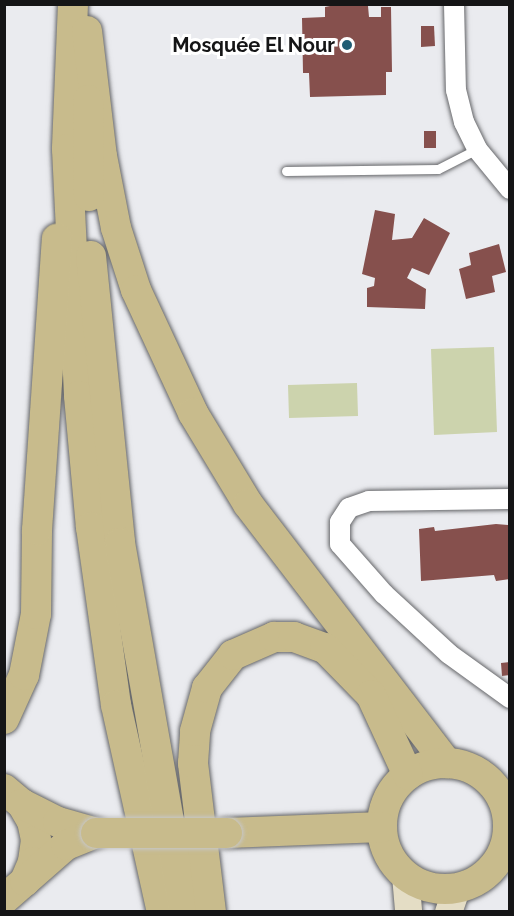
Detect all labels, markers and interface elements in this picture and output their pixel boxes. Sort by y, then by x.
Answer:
place label: Mosquée El Nour [172,33,335,57]
marker: Mosquée El Nour [340,38,354,52]

